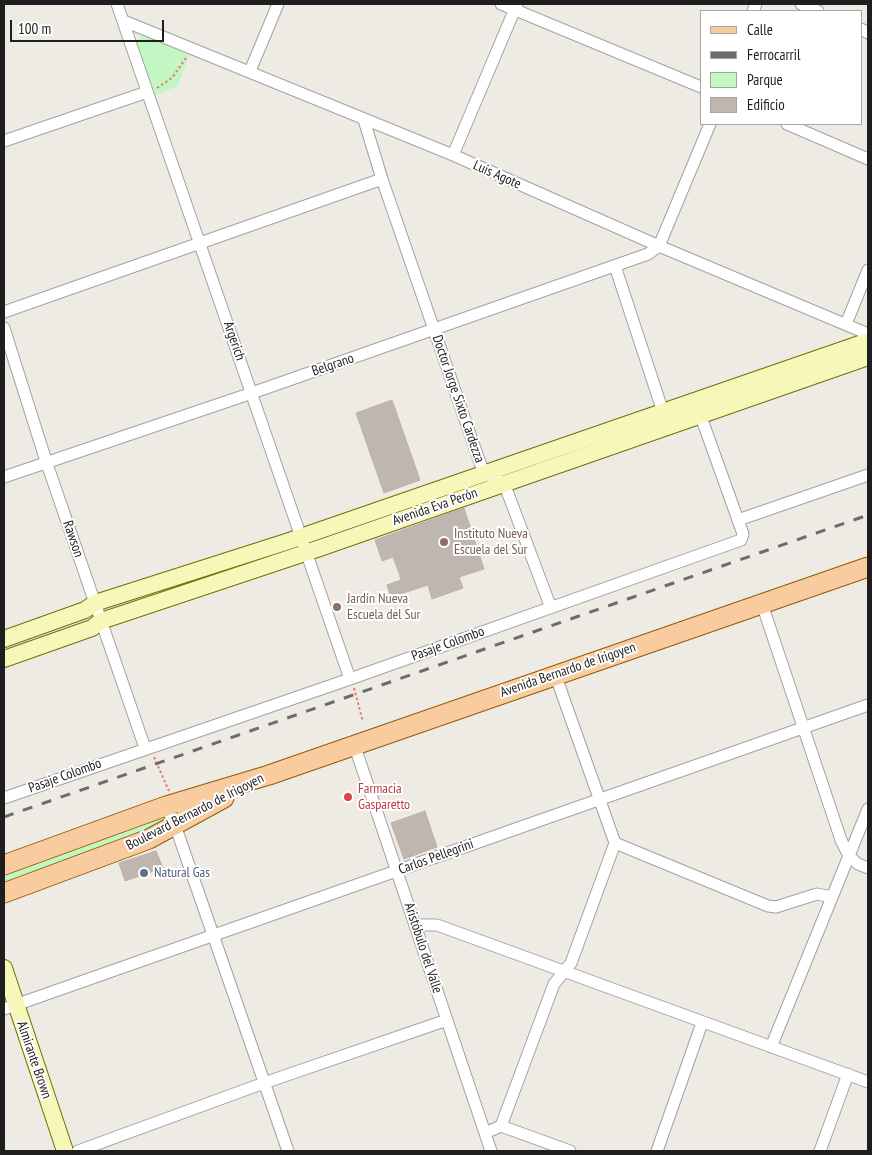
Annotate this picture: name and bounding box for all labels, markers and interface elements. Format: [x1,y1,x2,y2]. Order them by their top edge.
scale bar [12,10,166,42]
legend [700,10,862,125]
text: 100 m [18,19,51,38]
text: Calle [747,20,773,39]
text: Ferrocarril [747,45,800,64]
text: Parque [747,70,783,89]
text: Edificio [747,95,785,114]
street label: Luis Agote [471,157,523,193]
street label: Argerich [219,319,249,363]
street label: Doctor Jorge Sixto Cardezza [428,333,488,465]
street label: Belgrano [310,350,356,380]
street label: Avenida Eva Perón [390,485,480,529]
street label: Rawson [59,519,87,559]
place label: Instituto Nueva Escuela del Sur [454,526,528,558]
marker: Instituto Nueva Escuela del Sur [438,536,450,548]
place label: Jardín Nueva Escuela del Sur [347,591,420,624]
marker: Jardín Nueva Escuela del Sur [331,601,343,613]
street label: Pasaje Colombo [409,623,487,665]
street label: Avenida Bernardo de Irigoyen [498,639,638,701]
street label: Pasaje Colombo [26,755,104,797]
street label: Boulevard Bernardo de Irigoyen [123,770,267,854]
place label: Farmacia Gasparetto [358,781,410,814]
marker: Farmacia Gasparetto [342,791,354,803]
street label: Carlos Pellegrini [396,836,476,878]
place label: Natural Gas [154,865,210,881]
marker: Natural Gas [138,867,150,879]
street label: Aristóbulo del Valle [400,901,446,995]
street label: Almirante Brown [13,1019,55,1101]

